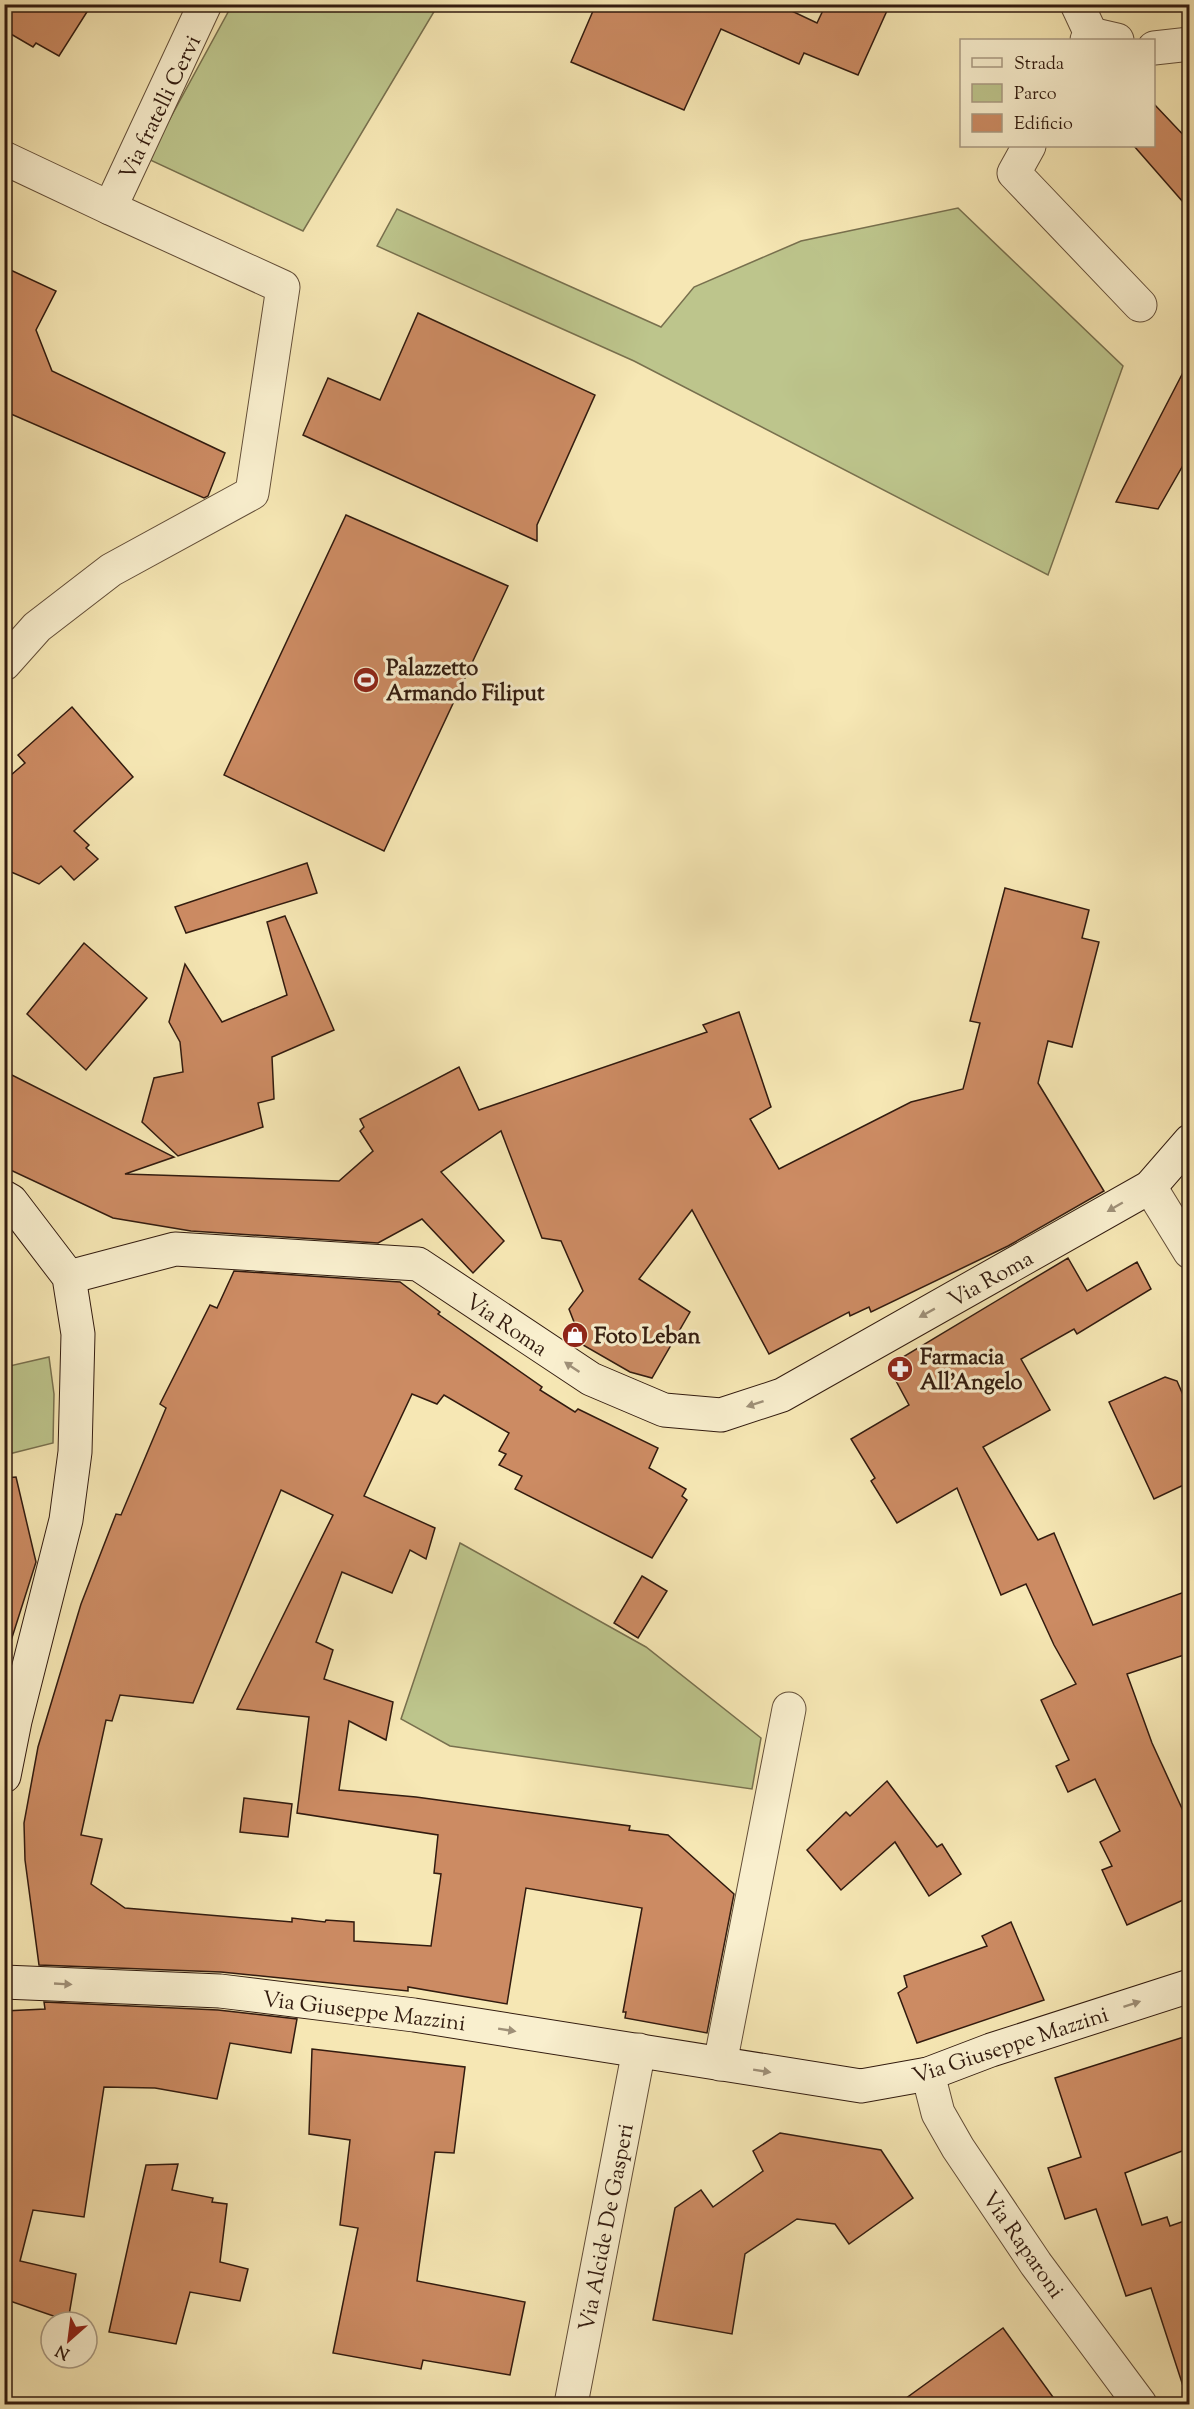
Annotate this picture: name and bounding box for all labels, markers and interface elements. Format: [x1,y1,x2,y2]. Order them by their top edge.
street label: Via fratelli Cervi [113,31,211,186]
legend [960,39,1155,147]
text: Strada [1014,52,1064,78]
text: Parco [1014,82,1057,108]
text: Edificio [1014,112,1073,138]
place label: Palazzetto Armando Filiput [386,654,545,711]
sports icon: Palazzetto Armando Filiput [351,665,381,695]
one-way arrow [1107,1201,1123,1212]
street label: Via Roma [943,1244,1040,1317]
street label: Via Roma [458,1287,553,1366]
one-way arrow [918,1308,935,1318]
shop icon: Foto Leban [560,1320,590,1350]
place label: Foto Leban [594,1322,701,1354]
place label: Farmacia All'Angelo [920,1343,1023,1400]
pharmacy icon: Farmacia All'Angelo [885,1354,915,1384]
one-way arrow [564,1362,580,1373]
one-way arrow [746,1400,764,1409]
one-way arrow [53,1980,72,1989]
street label: Via Giuseppe Mazzini [260,1985,467,2041]
one-way arrow [1123,1999,1141,2009]
street label: Via Giuseppe Mazzini [909,2000,1113,2094]
one-way arrow [498,2025,517,2034]
one-way arrow [753,2066,772,2075]
street label: Via Alcide De Gasperi [572,2121,644,2334]
street label: Via Raparoni [973,2185,1070,2306]
north arrow [39,2310,99,2370]
text: N [52,2338,74,2364]

